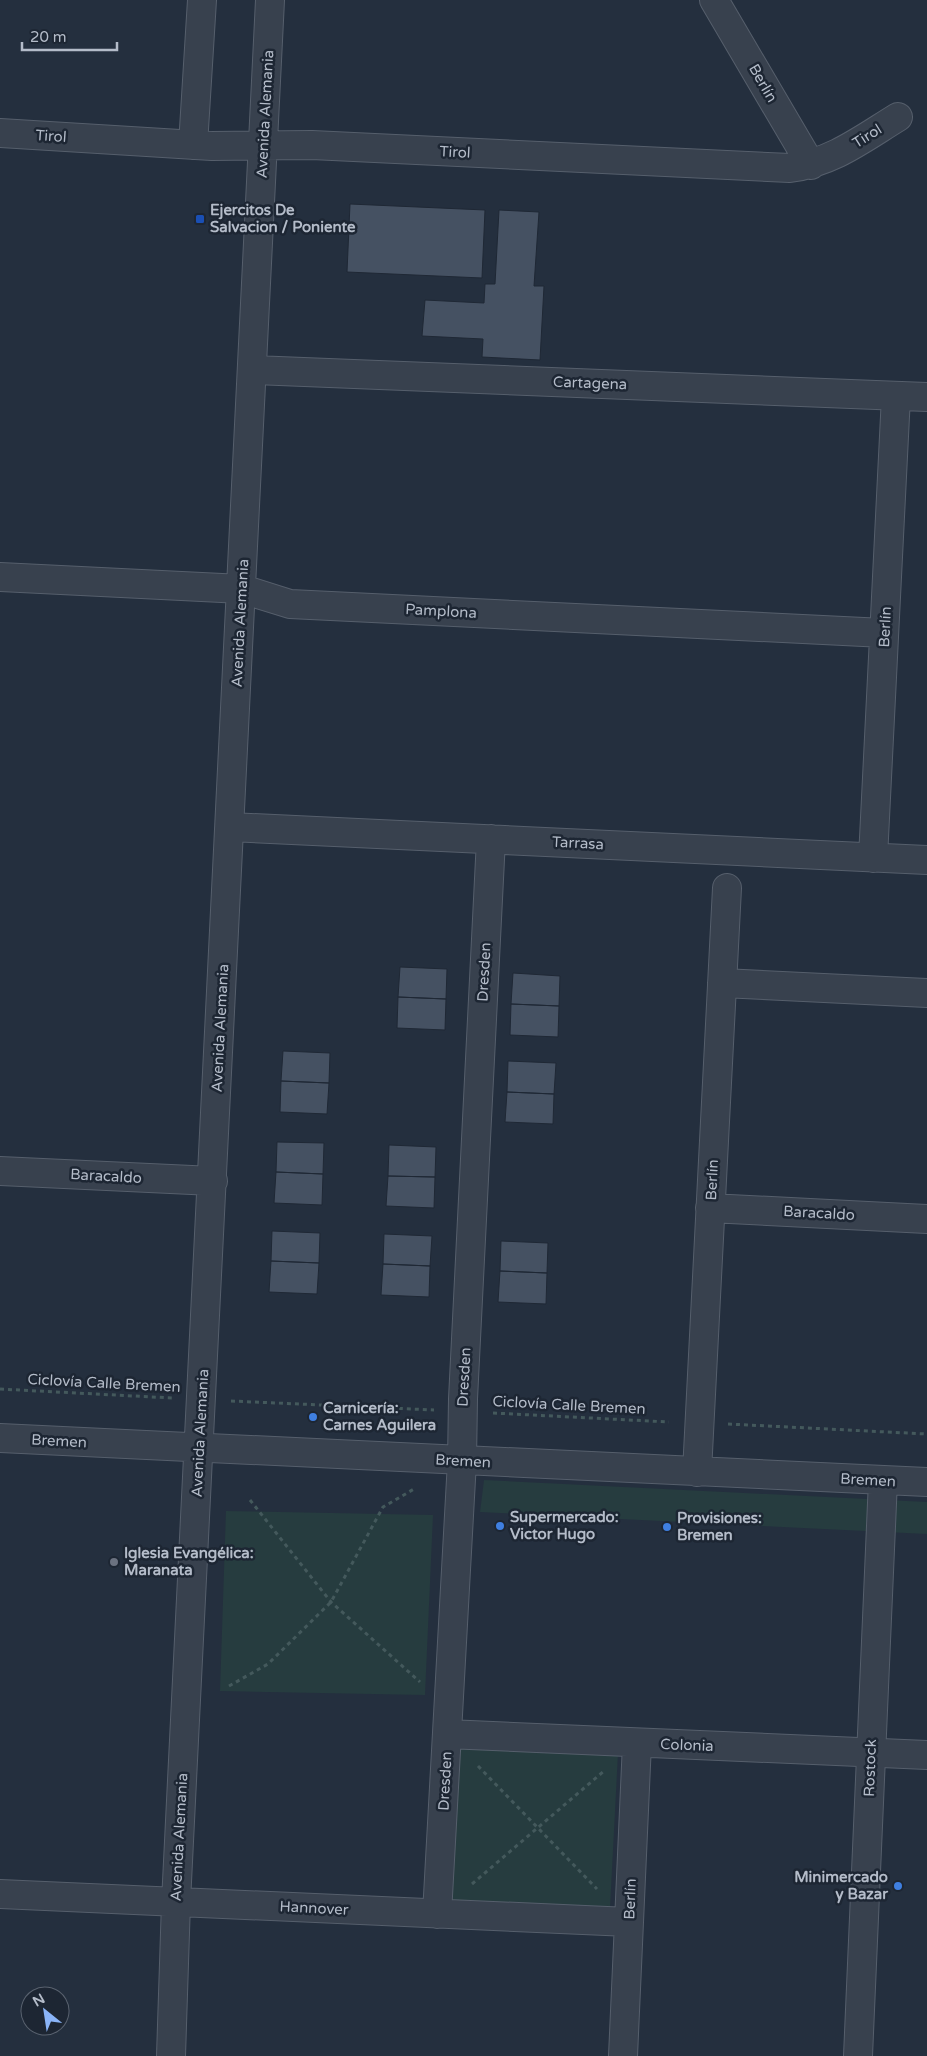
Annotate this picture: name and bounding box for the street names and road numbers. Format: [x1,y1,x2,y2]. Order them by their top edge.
street label: Avenida Alemania [253,49,277,179]
street label: Berlín [745,61,781,105]
street label: Tirol [849,120,885,152]
street label: Tirol [35,126,67,146]
street label: Tirol [439,142,471,162]
street label: Cartagena [553,373,627,393]
street label: Avenida Alemania [228,558,252,688]
street label: Pamplona [405,600,477,622]
street label: Berlín [875,606,895,648]
street label: Tarrasa [552,833,604,853]
street label: Dresden [473,942,495,1002]
street label: Avenida Alemania [208,963,232,1093]
street label: Berlín [702,1159,722,1201]
street label: Baracaldo [70,1165,142,1187]
street label: Baracaldo [783,1202,855,1224]
street label: Dresden [453,1347,475,1407]
street label: Avenida Alemania [188,1368,212,1498]
street label: Ciclovía Calle Bremen [27,1370,181,1396]
street label: Ciclovía Calle Bremen [492,1392,646,1418]
street label: Bremen [31,1431,87,1451]
street label: Bremen [435,1451,491,1471]
street label: Bremen [840,1470,896,1490]
street label: Colonia [660,1735,714,1755]
street label: Rostock [860,1739,880,1797]
street label: Dresden [434,1751,456,1811]
street label: Avenida Alemania [167,1772,191,1902]
street label: Berlín [620,1878,640,1920]
street label: Hannover [279,1897,349,1919]

